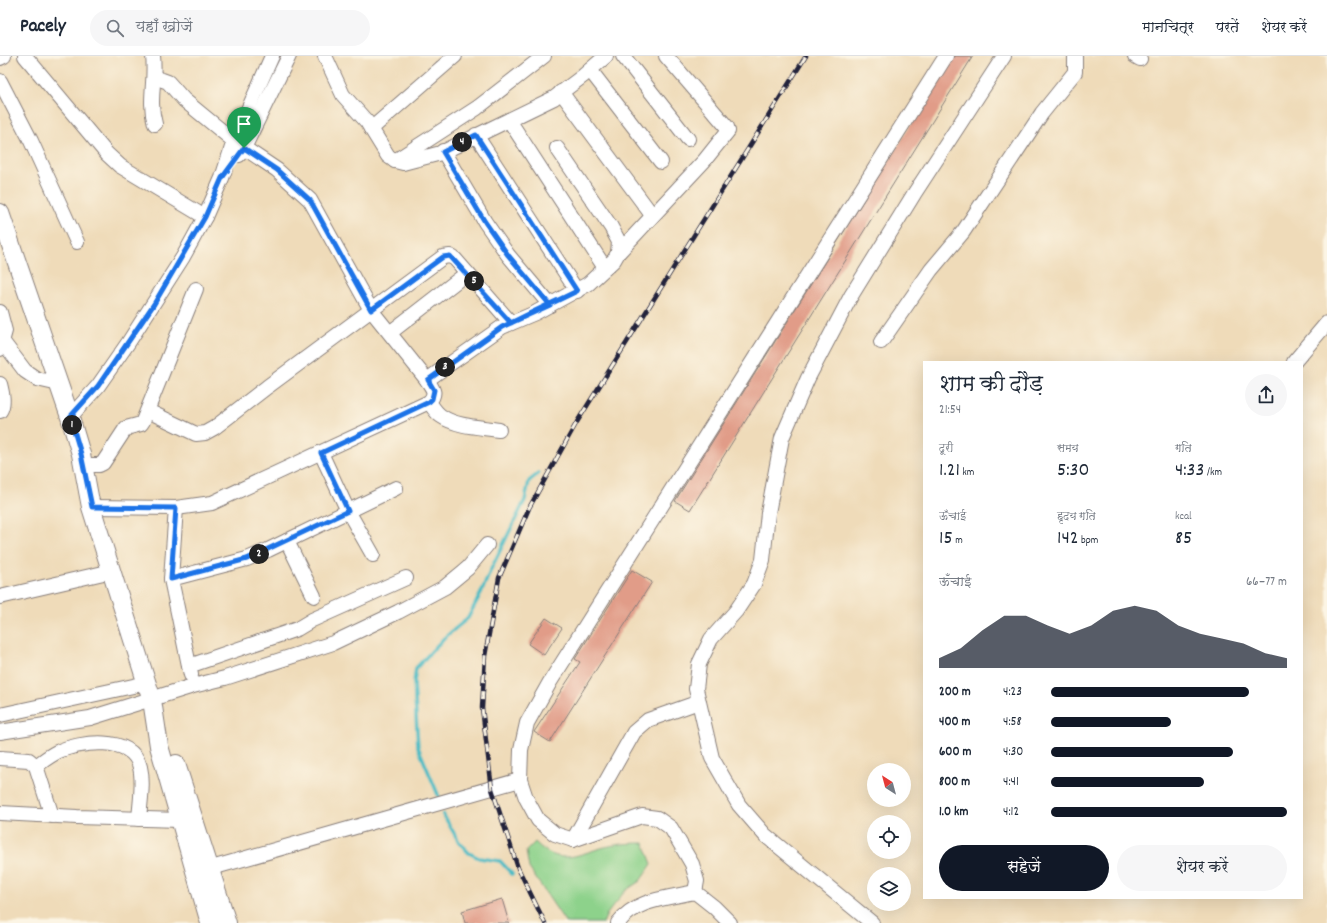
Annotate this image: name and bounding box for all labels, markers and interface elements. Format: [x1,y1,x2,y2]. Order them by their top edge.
search box [90,10,370,46]
text: Pacely [20,14,66,41]
icon: search [104,17,126,39]
text: यहाँ खोजें [136,17,193,39]
text: मानचित्र [1142,18,1194,38]
text: परतें [1216,18,1239,38]
text: शेयर करें [1261,18,1307,38]
pin [227,107,261,148]
icon: arrive [233,113,255,135]
pin: 4 [452,132,472,152]
text: 4 [460,134,464,150]
pin: 5 [464,271,484,291]
text: 5 [471,273,477,289]
pin: 3 [435,357,455,377]
text: 3 [443,359,447,375]
text: शाम की दौड़ [939,370,1043,401]
button: share [1245,374,1287,416]
text: 21:54 [939,401,961,420]
pin: 1 [62,415,82,435]
text: 1 [71,417,73,433]
text: दूरी [939,441,953,457]
text: समय [1057,441,1079,457]
text: गति [1175,441,1192,457]
text: 1.21 [939,457,960,485]
text: 5:30 [1057,457,1089,485]
text: 4:33 [1175,457,1204,485]
text: km [960,465,974,481]
text: /km [1204,465,1222,481]
text: ऊँचाई [939,509,967,525]
text: हृदय गति [1057,509,1096,525]
text: kcal [1175,509,1192,525]
text: 15 [939,525,953,553]
text: 142 [1057,525,1078,553]
text: 85 [1175,525,1192,553]
text: m [953,533,963,549]
text: bpm [1078,533,1098,549]
pin: 2 [249,544,269,564]
text: 2 [257,546,261,562]
text: ऊँचाई [939,573,972,592]
text: 66–77 m [1246,573,1287,592]
text: 200 m [939,683,971,702]
text: 4:23 [1003,683,1022,702]
text: 400 m [939,713,970,732]
text: 4:58 [1003,713,1022,732]
text: 600 m [939,743,971,762]
text: 4:30 [1003,743,1023,762]
north arrow [867,763,911,807]
map controls [867,763,911,911]
text: 800 m [939,773,970,792]
text: 4:41 [1003,773,1019,792]
text: 1.0 km [939,803,968,822]
text: 4:12 [1003,803,1019,822]
button: locate [867,815,911,859]
button: सहेजें [939,845,1109,891]
button: शेयर करें [1117,845,1287,891]
button: layers [867,867,911,911]

